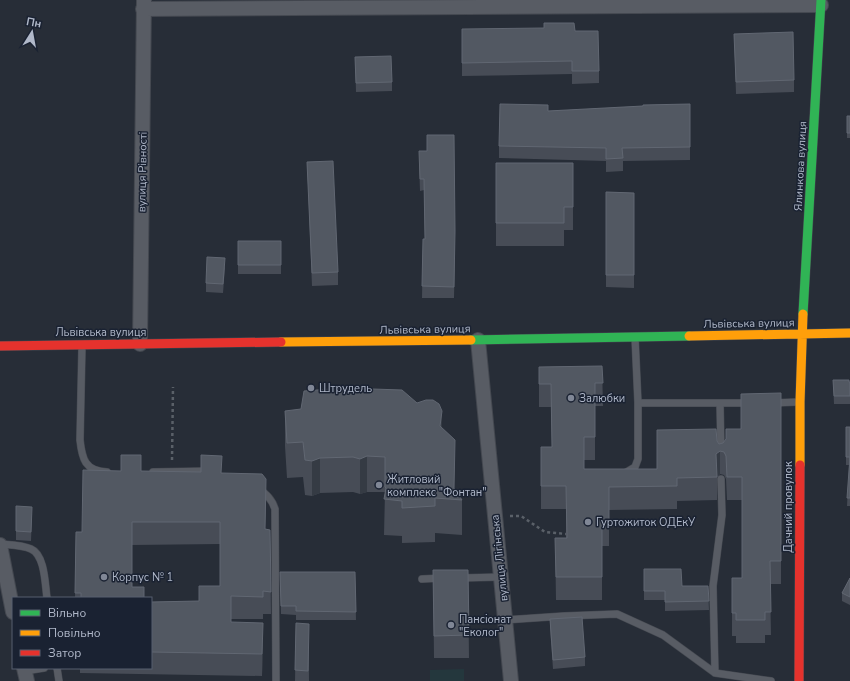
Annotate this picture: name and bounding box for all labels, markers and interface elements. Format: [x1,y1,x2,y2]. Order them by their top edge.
north arrow [12,12,52,52]
text: Пн [25,14,43,31]
street label: Ялинкова вулиця [791,121,810,211]
street label: вулиця Рівності [134,132,151,212]
street label: Львівська вулиця [703,315,795,332]
street label: Львівська вулиця [379,321,471,338]
street label: Львівська вулиця [55,325,147,340]
place label: Штрудель [319,381,372,396]
marker: Штрудель [306,383,316,393]
place label: Залюбки [579,391,625,406]
marker: Залюбки [566,393,576,403]
street label: Дачний провулок [781,461,796,553]
place label: Житловий комплекс "Фонтан" [387,472,487,500]
marker: Житловий комплекс "Фонтан" [374,480,384,490]
street label: вулиця Лігінська [487,514,512,602]
place label: Гуртожиток ОДЕкУ [596,515,696,530]
marker: Гуртожиток ОДЕкУ [583,517,593,527]
place label: Корпус № 1 [112,570,173,585]
marker: Корпус № 1 [99,572,109,582]
legend [12,597,152,669]
text: Вільно [48,605,86,621]
place label: Пансіонат "Еколог" [459,612,511,640]
marker: Пансіонат "Еколог" [446,620,456,630]
text: Повільно [48,625,101,641]
text: Затор [48,645,81,661]

